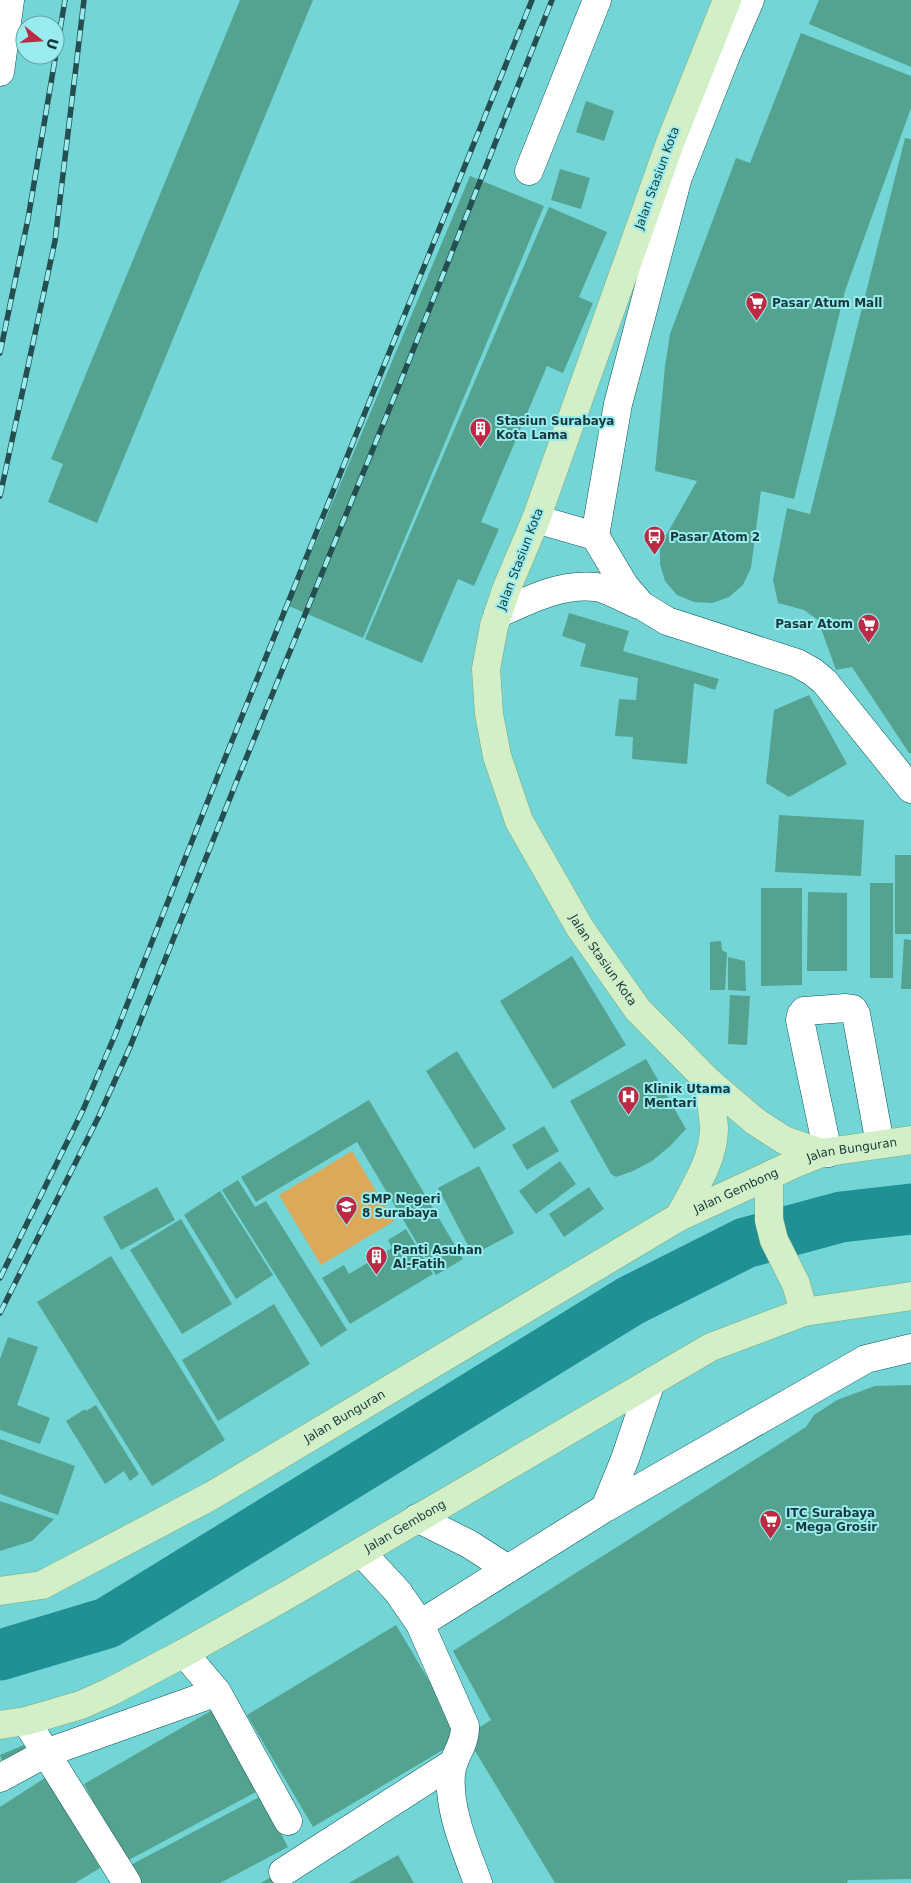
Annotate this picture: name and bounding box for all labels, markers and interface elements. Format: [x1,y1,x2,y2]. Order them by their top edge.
north arrow [15,15,65,65]
text: U [43,36,62,52]
street label: Jalan Stasiun Kota [632,125,682,232]
supermarket icon: Pasar Atum Mall [744,291,768,322]
place label: Pasar Atum Mall [772,296,882,310]
place label: Stasiun Surabaya Kota Lama [496,414,614,442]
building icon: Stasiun Surabaya Kota Lama [468,416,492,447]
street label: Jalan Stasiun Kota [494,506,546,613]
bus stop icon: Pasar Atom 2 [642,525,666,556]
place label: Pasar Atom 2 [670,530,760,544]
supermarket icon: Pasar Atom [857,612,881,643]
place label: Pasar Atom [775,617,853,631]
street label: Jalan Stasiun Kota [566,911,640,1008]
place label: Klinik Utama Mentari [644,1082,731,1110]
hospital icon: Klinik Utama Mentari [616,1084,640,1115]
street label: Jalan Bunguran [804,1135,898,1165]
street label: Jalan Gembong [691,1165,781,1217]
place label: SMP Negeri 8 Surabaya [362,1192,441,1220]
school or university icon: SMP Negeri 8 Surabaya [334,1194,358,1225]
place label: Panti Asuhan Al-Fatih [393,1243,482,1271]
building icon: Panti Asuhan Al-Fatih [365,1245,389,1276]
street label: Jalan Bunguran [301,1387,388,1446]
street label: Jalan Gembong [361,1497,448,1556]
place label: ITC Surabaya - Mega Grosir [786,1506,877,1534]
supermarket icon: ITC Surabaya - Mega Grosir [758,1508,782,1539]

